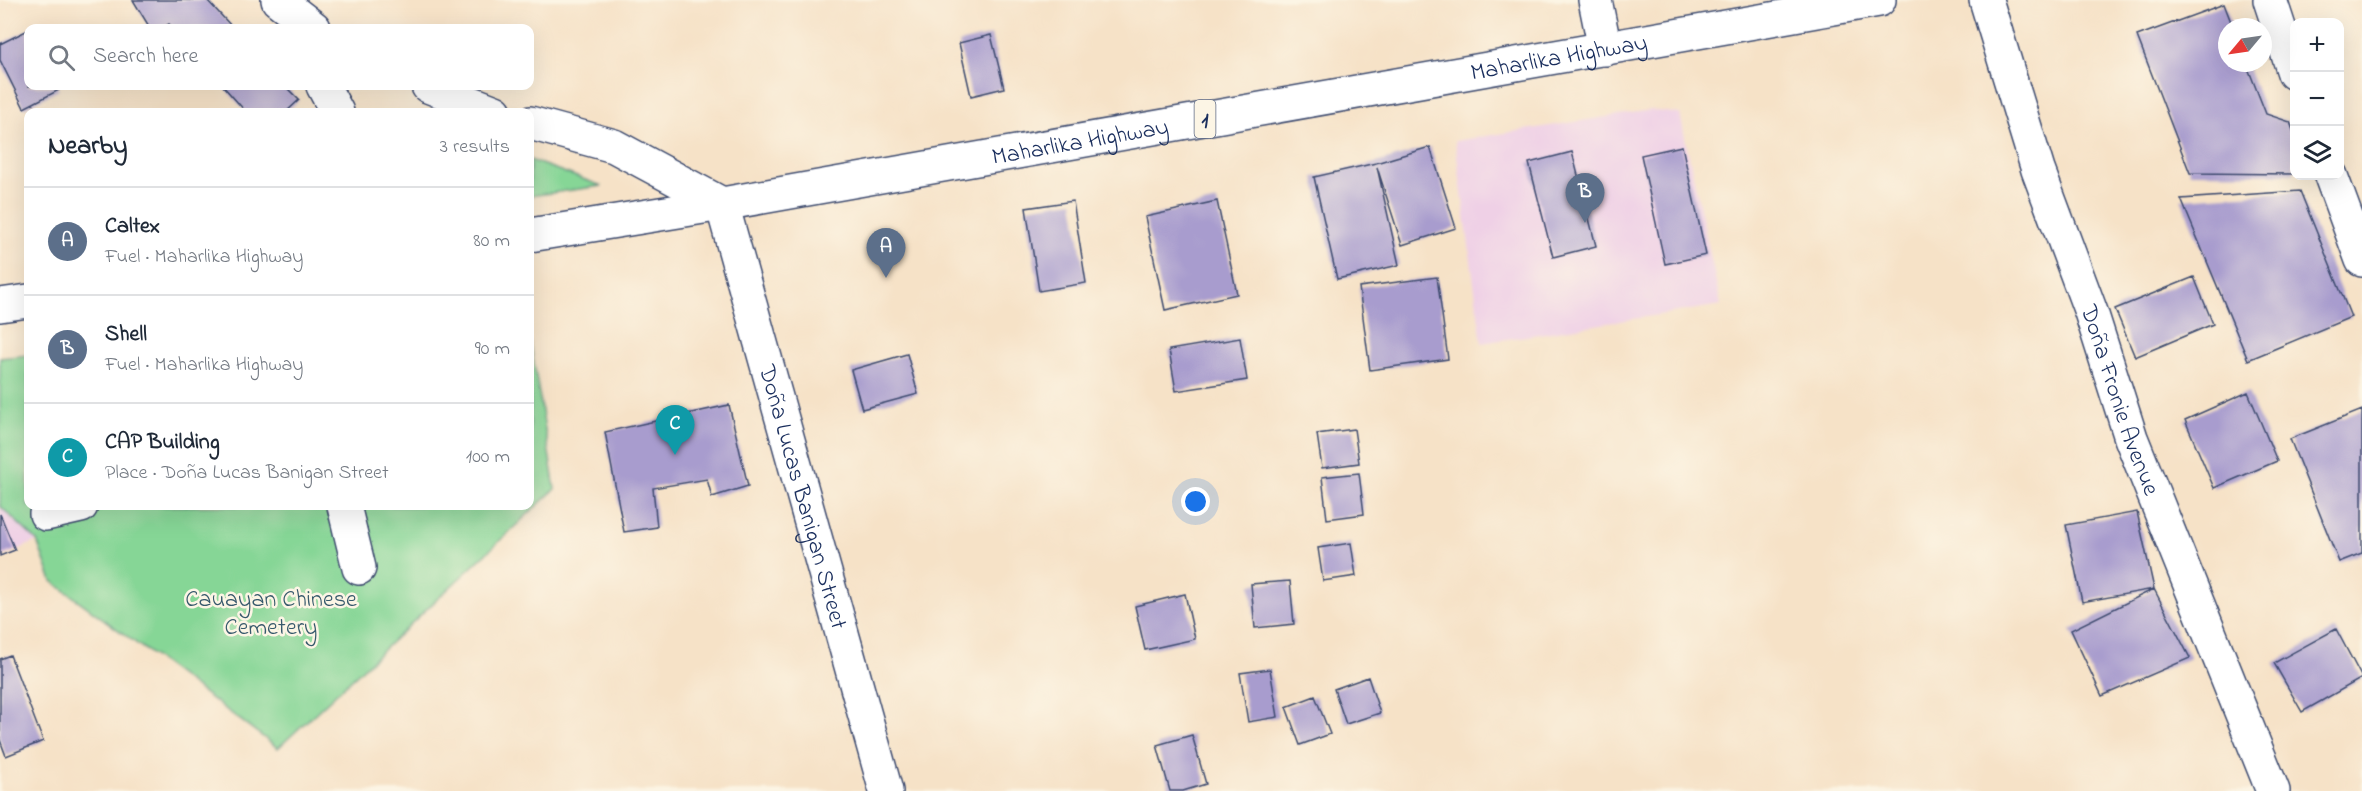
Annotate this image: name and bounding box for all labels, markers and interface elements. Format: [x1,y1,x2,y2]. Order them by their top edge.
north arrow [2218,18,2272,72]
map controls [2290,18,2344,180]
button: + [2290,18,2344,72]
search box [24,24,534,90]
street label: Maharlika Highway [1468,26,1650,92]
icon: search [45,41,78,74]
text: Search here [93,41,198,73]
button: − [2290,72,2344,126]
road number: 1 [1194,100,1216,138]
street label: Maharlika Highway [989,111,1172,176]
button: layers [2290,126,2344,180]
text: Nearby [48,128,127,166]
text: 3 results [440,133,510,162]
pin: B [1566,174,1604,223]
text: Caltex [105,211,160,243]
text: A [61,227,74,256]
text: 80 m [473,227,510,256]
pin: A [866,228,906,278]
text: Fuel · Maharlika Highway [105,243,303,272]
street label: Doña Fronie Avenue [2070,300,2167,501]
text: Shell [105,319,147,351]
text: B [61,335,74,364]
text: 90 m [475,335,510,364]
text: Fuel · Maharlika Highway [105,351,303,380]
street label: Doña Lucas Banigan Street [748,360,855,634]
pin: C [656,406,694,455]
text: CAP Building [105,427,220,459]
text: C [62,443,73,472]
text: 100 m [466,443,510,472]
text: Place · Doña Lucas Banigan Street [105,459,389,488]
your location [1181,487,1210,516]
park label: Cauayan Chinese Cemetery [185,583,357,647]

